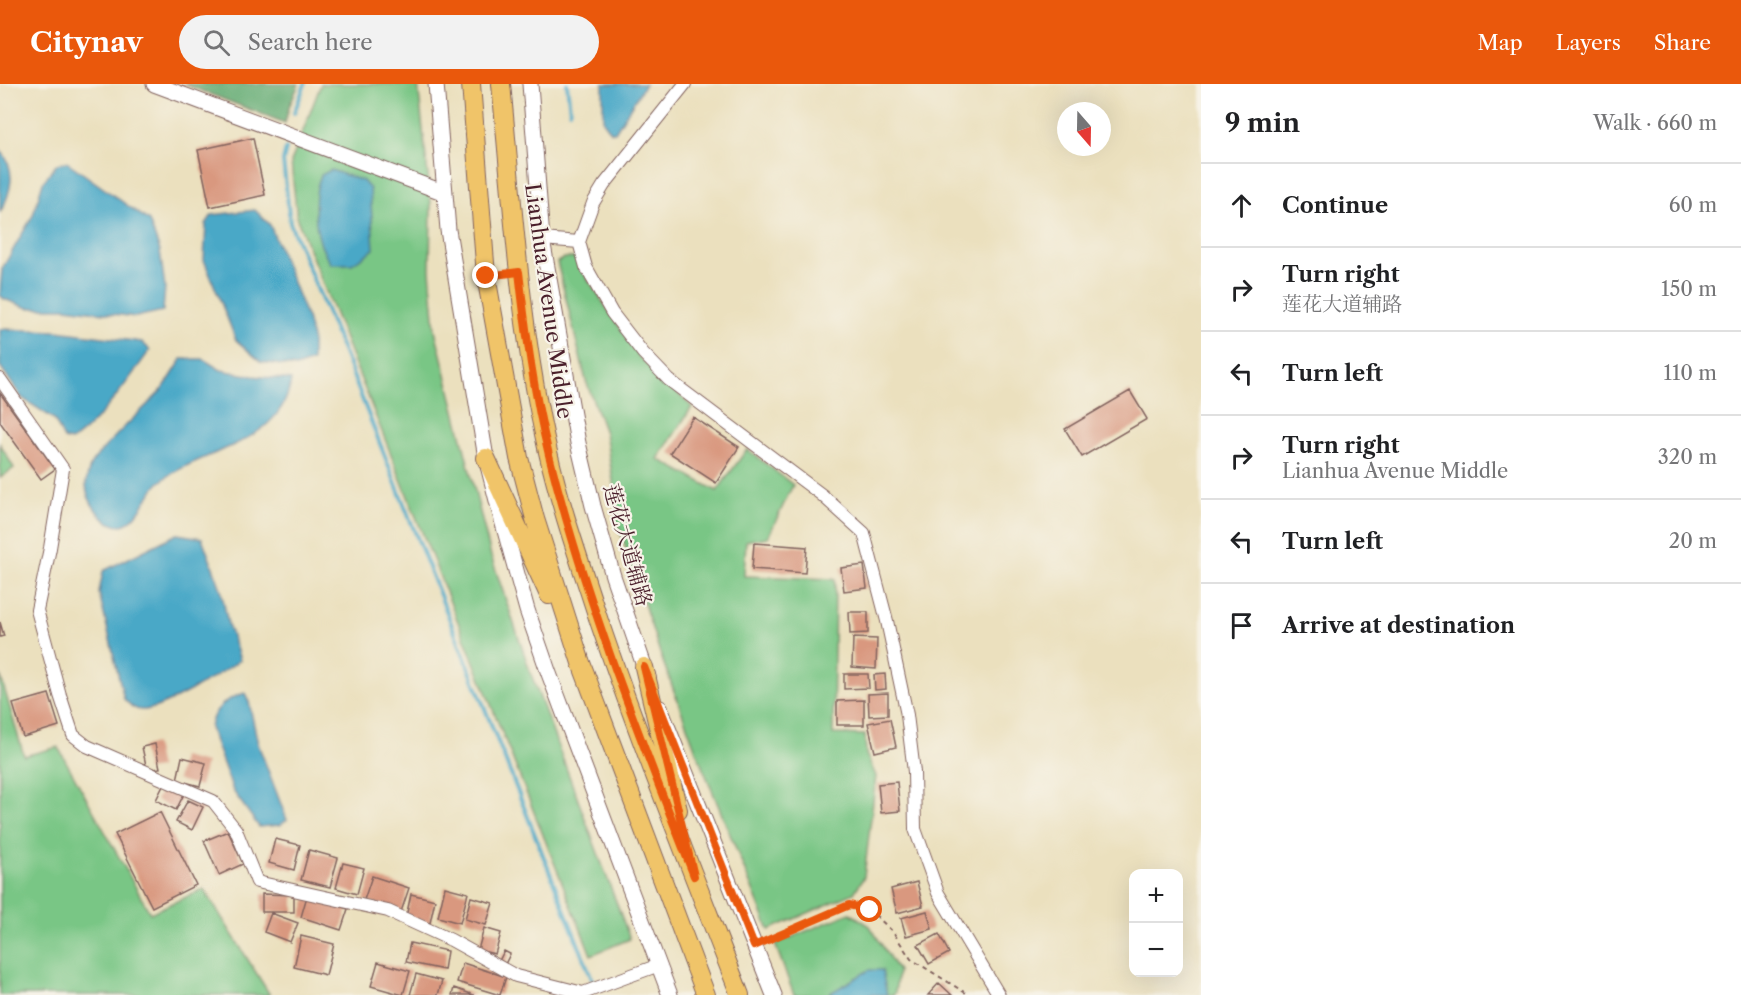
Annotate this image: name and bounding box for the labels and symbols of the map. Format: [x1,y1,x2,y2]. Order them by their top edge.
north arrow [1057,102,1111,156]
street label: Lianhua Avenue Middle [520,182,578,420]
route end [472,262,498,288]
street label: 莲花大道辅路 [599,481,657,609]
route start [856,896,882,922]

